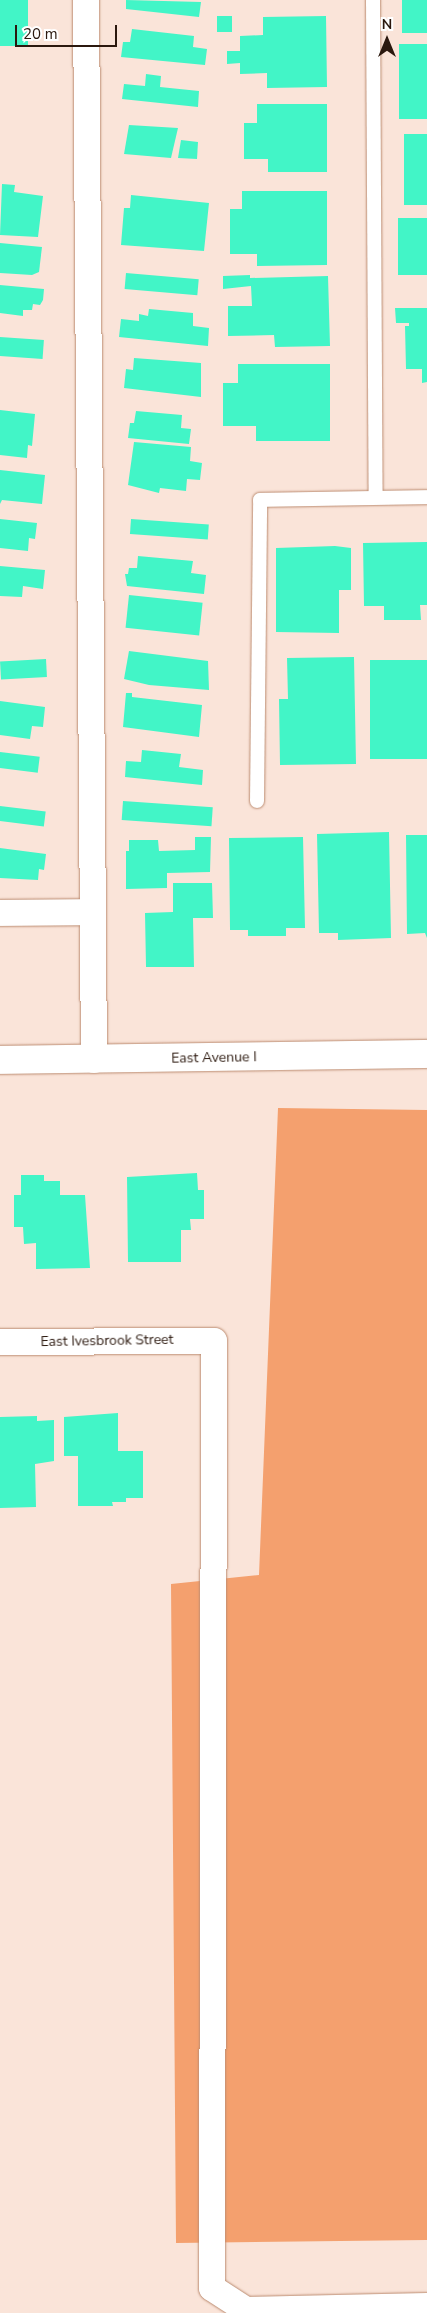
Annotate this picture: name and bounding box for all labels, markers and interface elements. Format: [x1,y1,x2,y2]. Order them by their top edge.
scale bar [18,15,120,47]
north arrow [362,15,412,65]
text: N [382,15,392,34]
text: 20 m [23,24,58,44]
street label: East Avenue I [171,1049,257,1067]
street label: East Ivesbrook Street [40,1331,174,1351]

